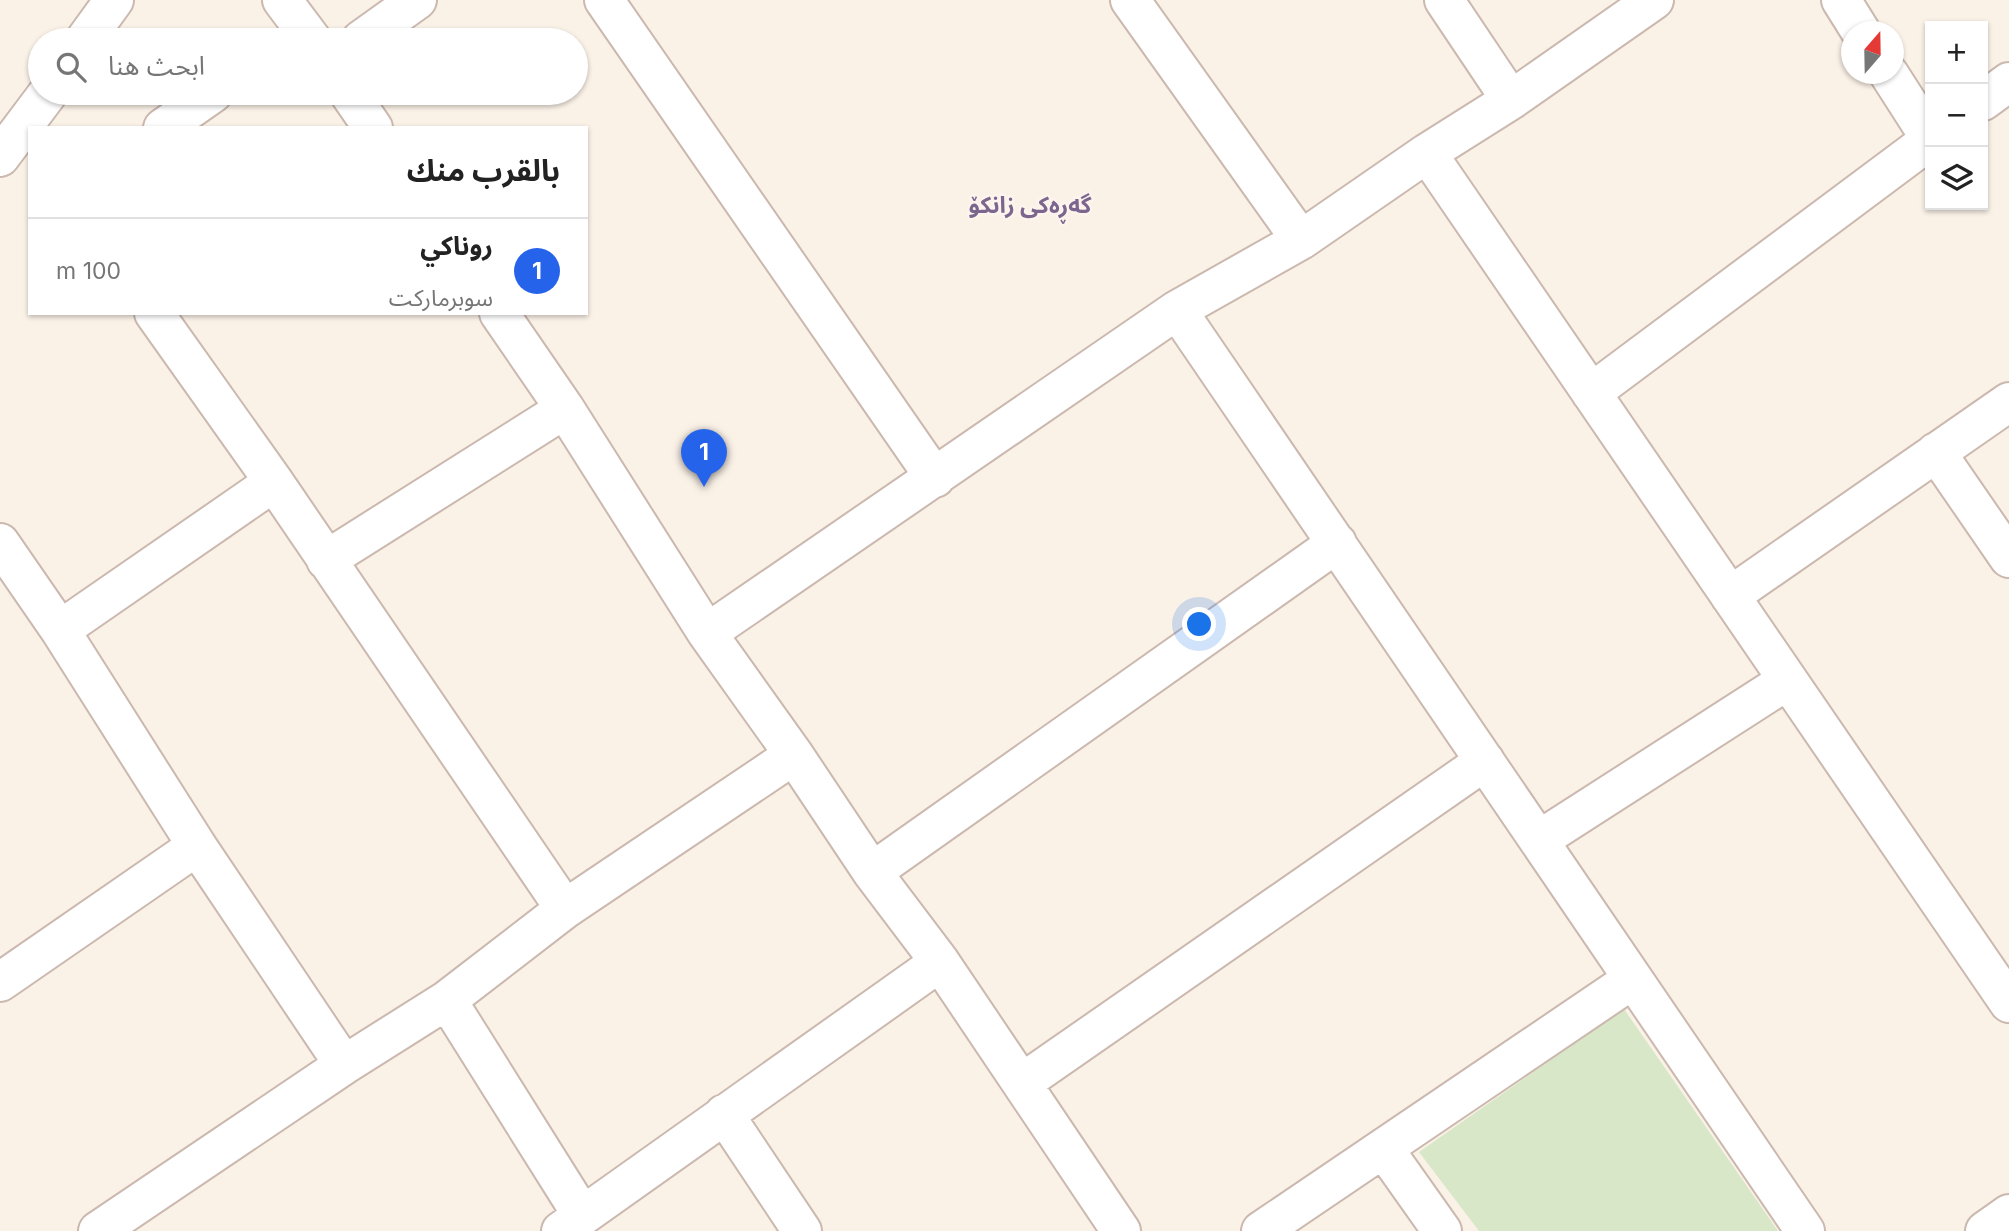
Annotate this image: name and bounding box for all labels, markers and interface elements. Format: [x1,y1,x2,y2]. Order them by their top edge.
north arrow [1841,21,1904,84]
map controls [1925,21,1988,210]
button: + [1925,21,1988,84]
search box [28,28,588,105]
icon: search [52,48,90,86]
text: ابحث هنا [108,50,205,81]
button: − [1925,84,1988,147]
button: layers [1925,147,1988,210]
text: بالقرب منك [407,152,560,188]
district label: گەڕەکی زانکۆ [969,191,1092,224]
text: روناكي [420,230,493,261]
text: 100 m [56,257,121,285]
text: 1 [532,257,542,285]
text: سوبرماركت [389,284,493,312]
pin: 1 [681,429,727,487]
your location [1182,607,1216,641]

